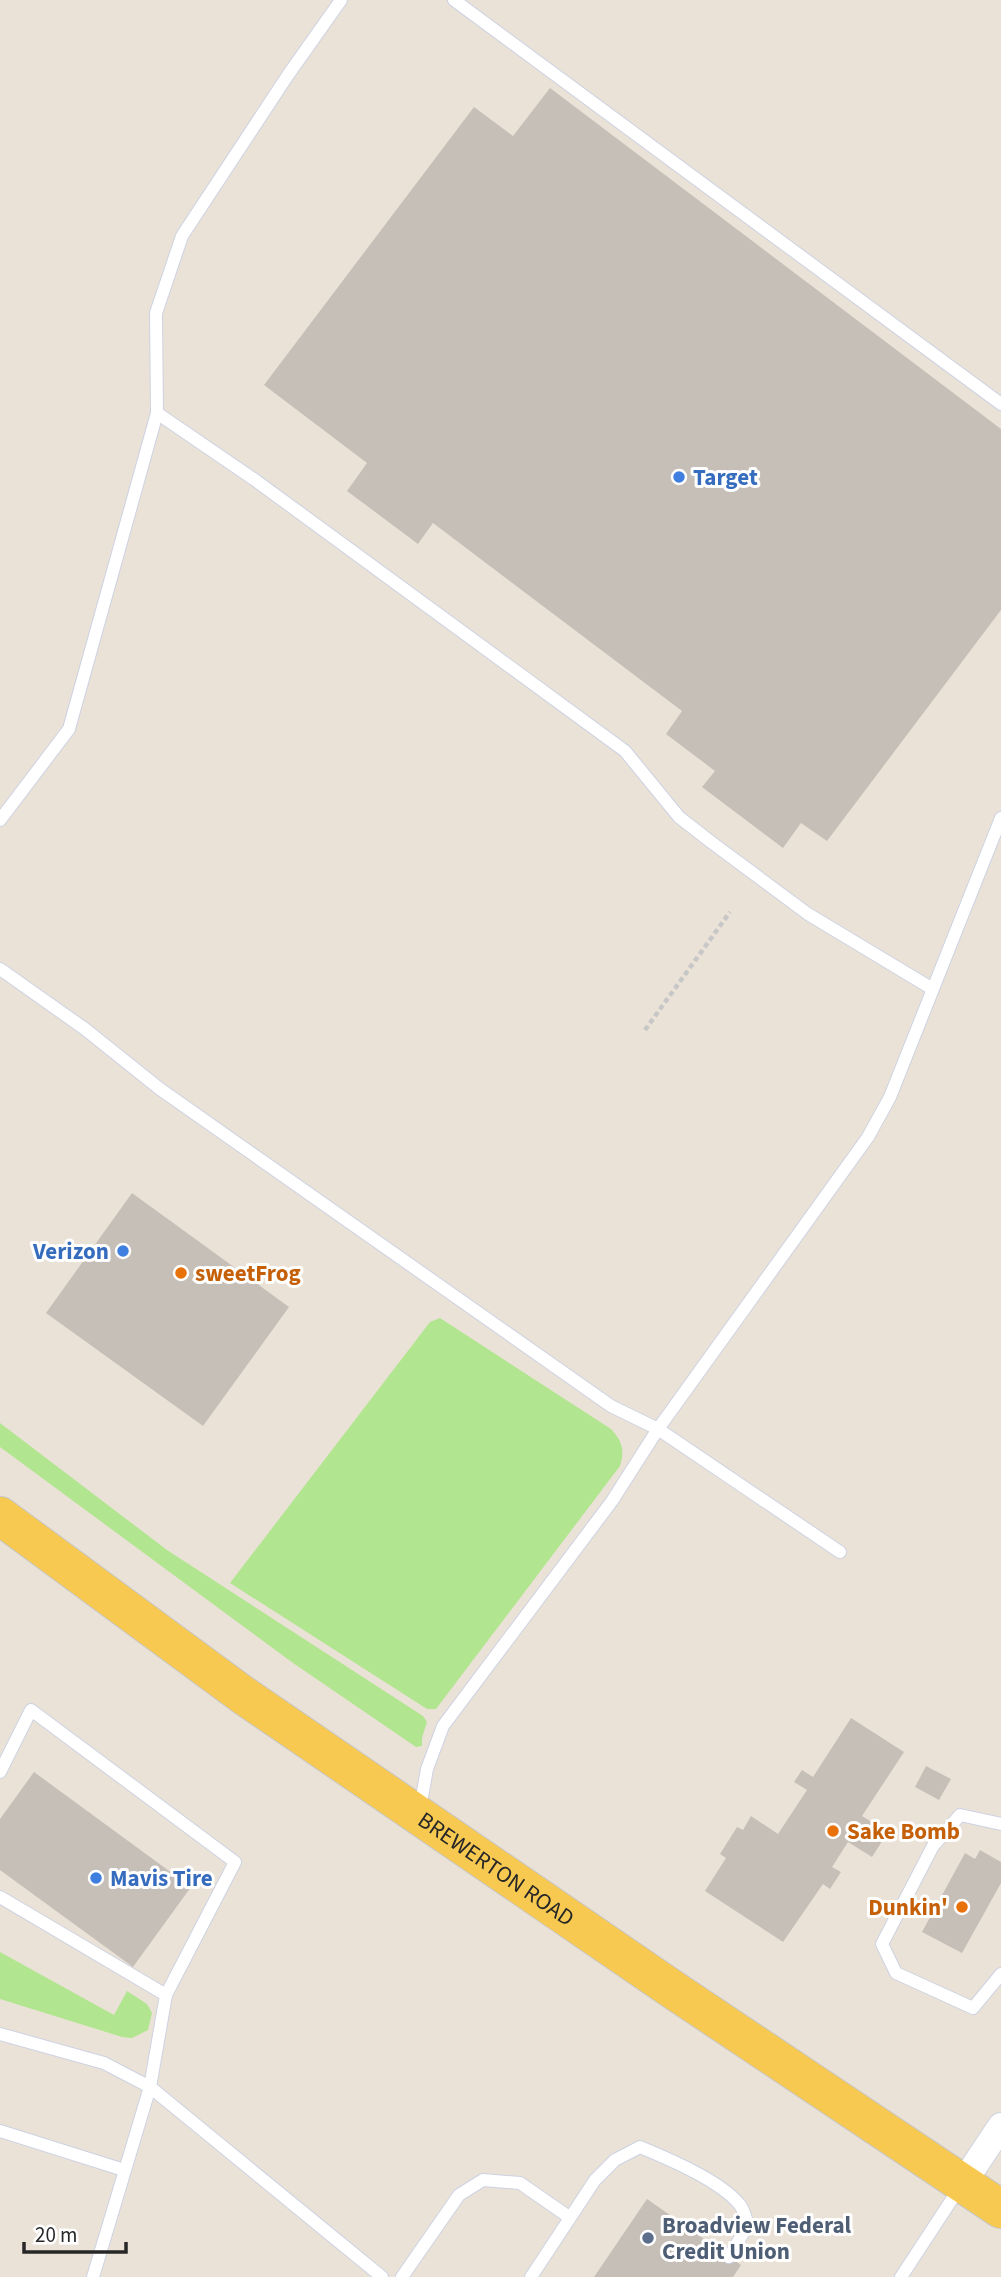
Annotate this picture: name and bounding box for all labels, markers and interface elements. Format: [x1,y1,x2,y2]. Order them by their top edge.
place label: Target [693,461,758,494]
marker: Target [671,469,687,485]
place label: Verizon [32,1235,109,1268]
marker: Verizon [115,1243,131,1259]
place label: sweetFrog [195,1257,301,1290]
marker: sweetFrog [173,1265,189,1281]
street label: BREWERTON ROAD [412,1803,581,1934]
place label: Sake Bomb [847,1815,960,1848]
marker: Sake Bomb [825,1823,841,1839]
place label: Mavis Tire [110,1862,213,1895]
marker: Mavis Tire [88,1870,104,1886]
place label: Dunkin' [868,1891,948,1924]
marker: Dunkin' [954,1899,970,1915]
place label: Broadview Federal Credit Union [662,2209,852,2268]
scale bar [24,2210,126,2254]
text: 20 m [35,2220,77,2250]
marker: Broadview Federal Credit Union [640,2230,656,2246]

